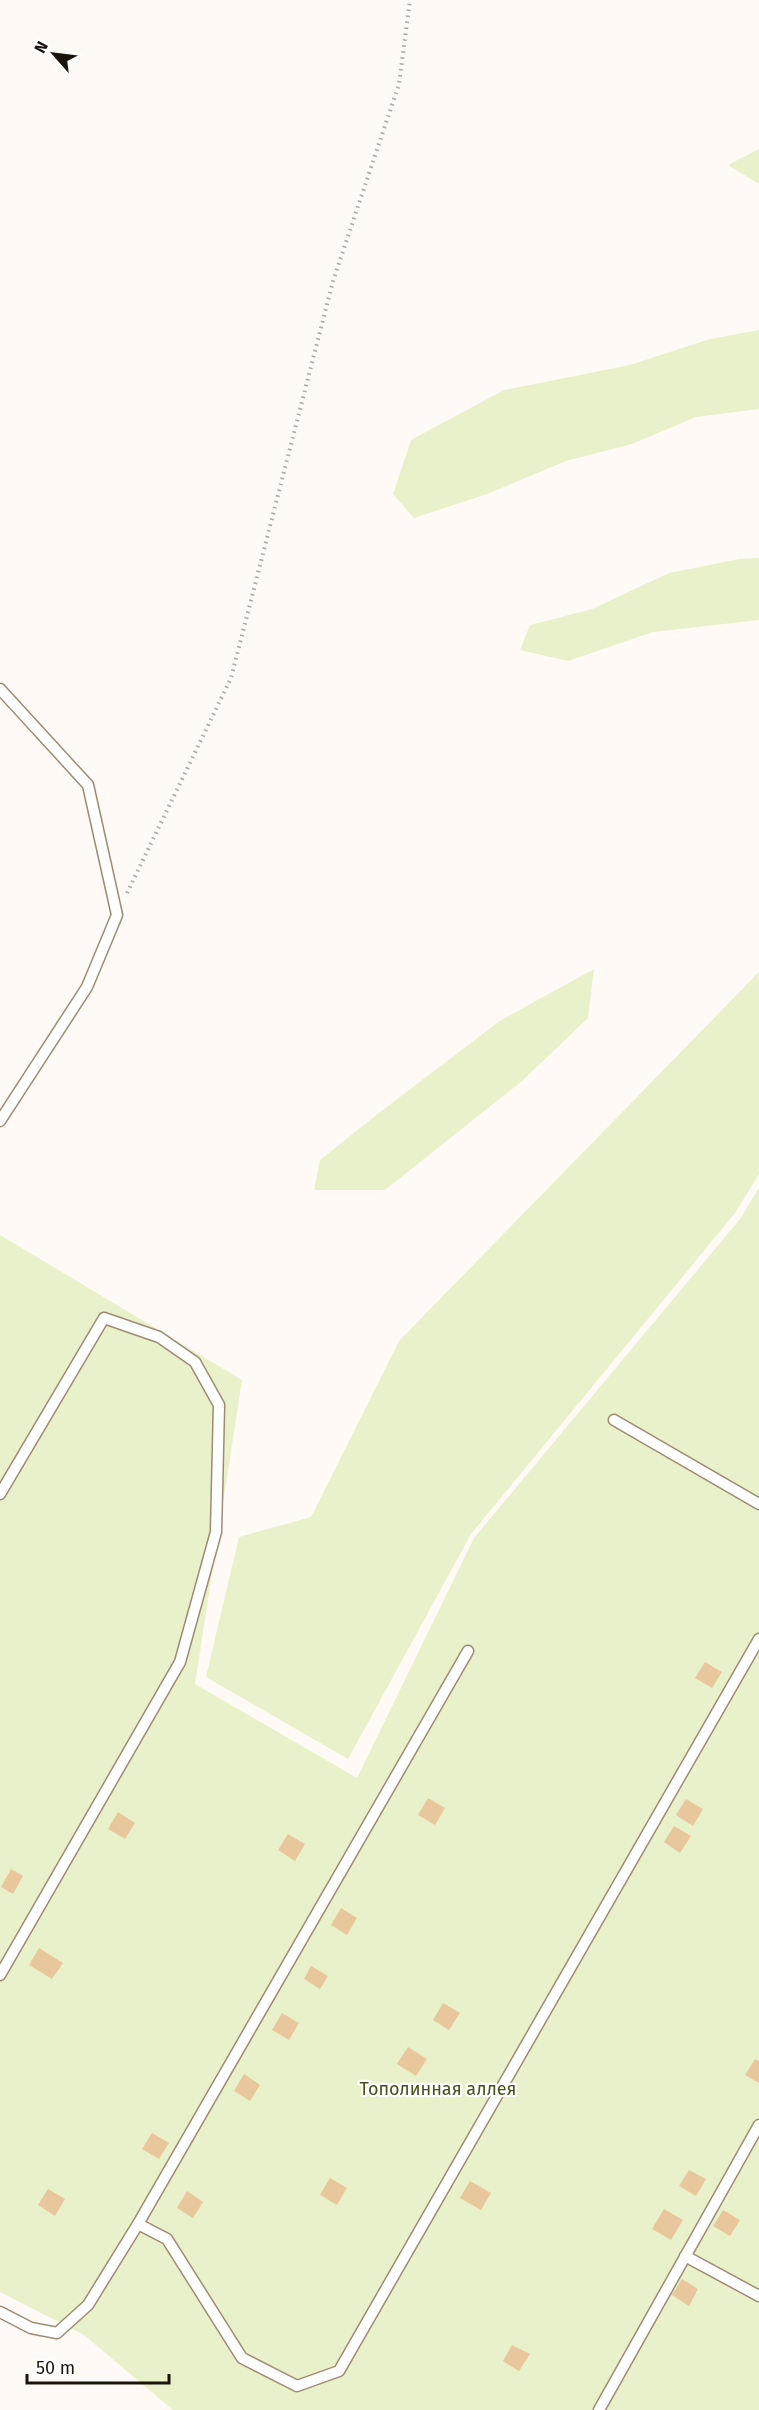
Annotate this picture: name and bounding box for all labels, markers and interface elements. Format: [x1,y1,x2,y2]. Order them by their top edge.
north arrow [24,24,84,84]
text: N [30,38,52,56]
park label: Тополинная аллея [360,2078,516,2100]
scale bar [27,2347,170,2385]
text: 50 m [36,2357,75,2379]

